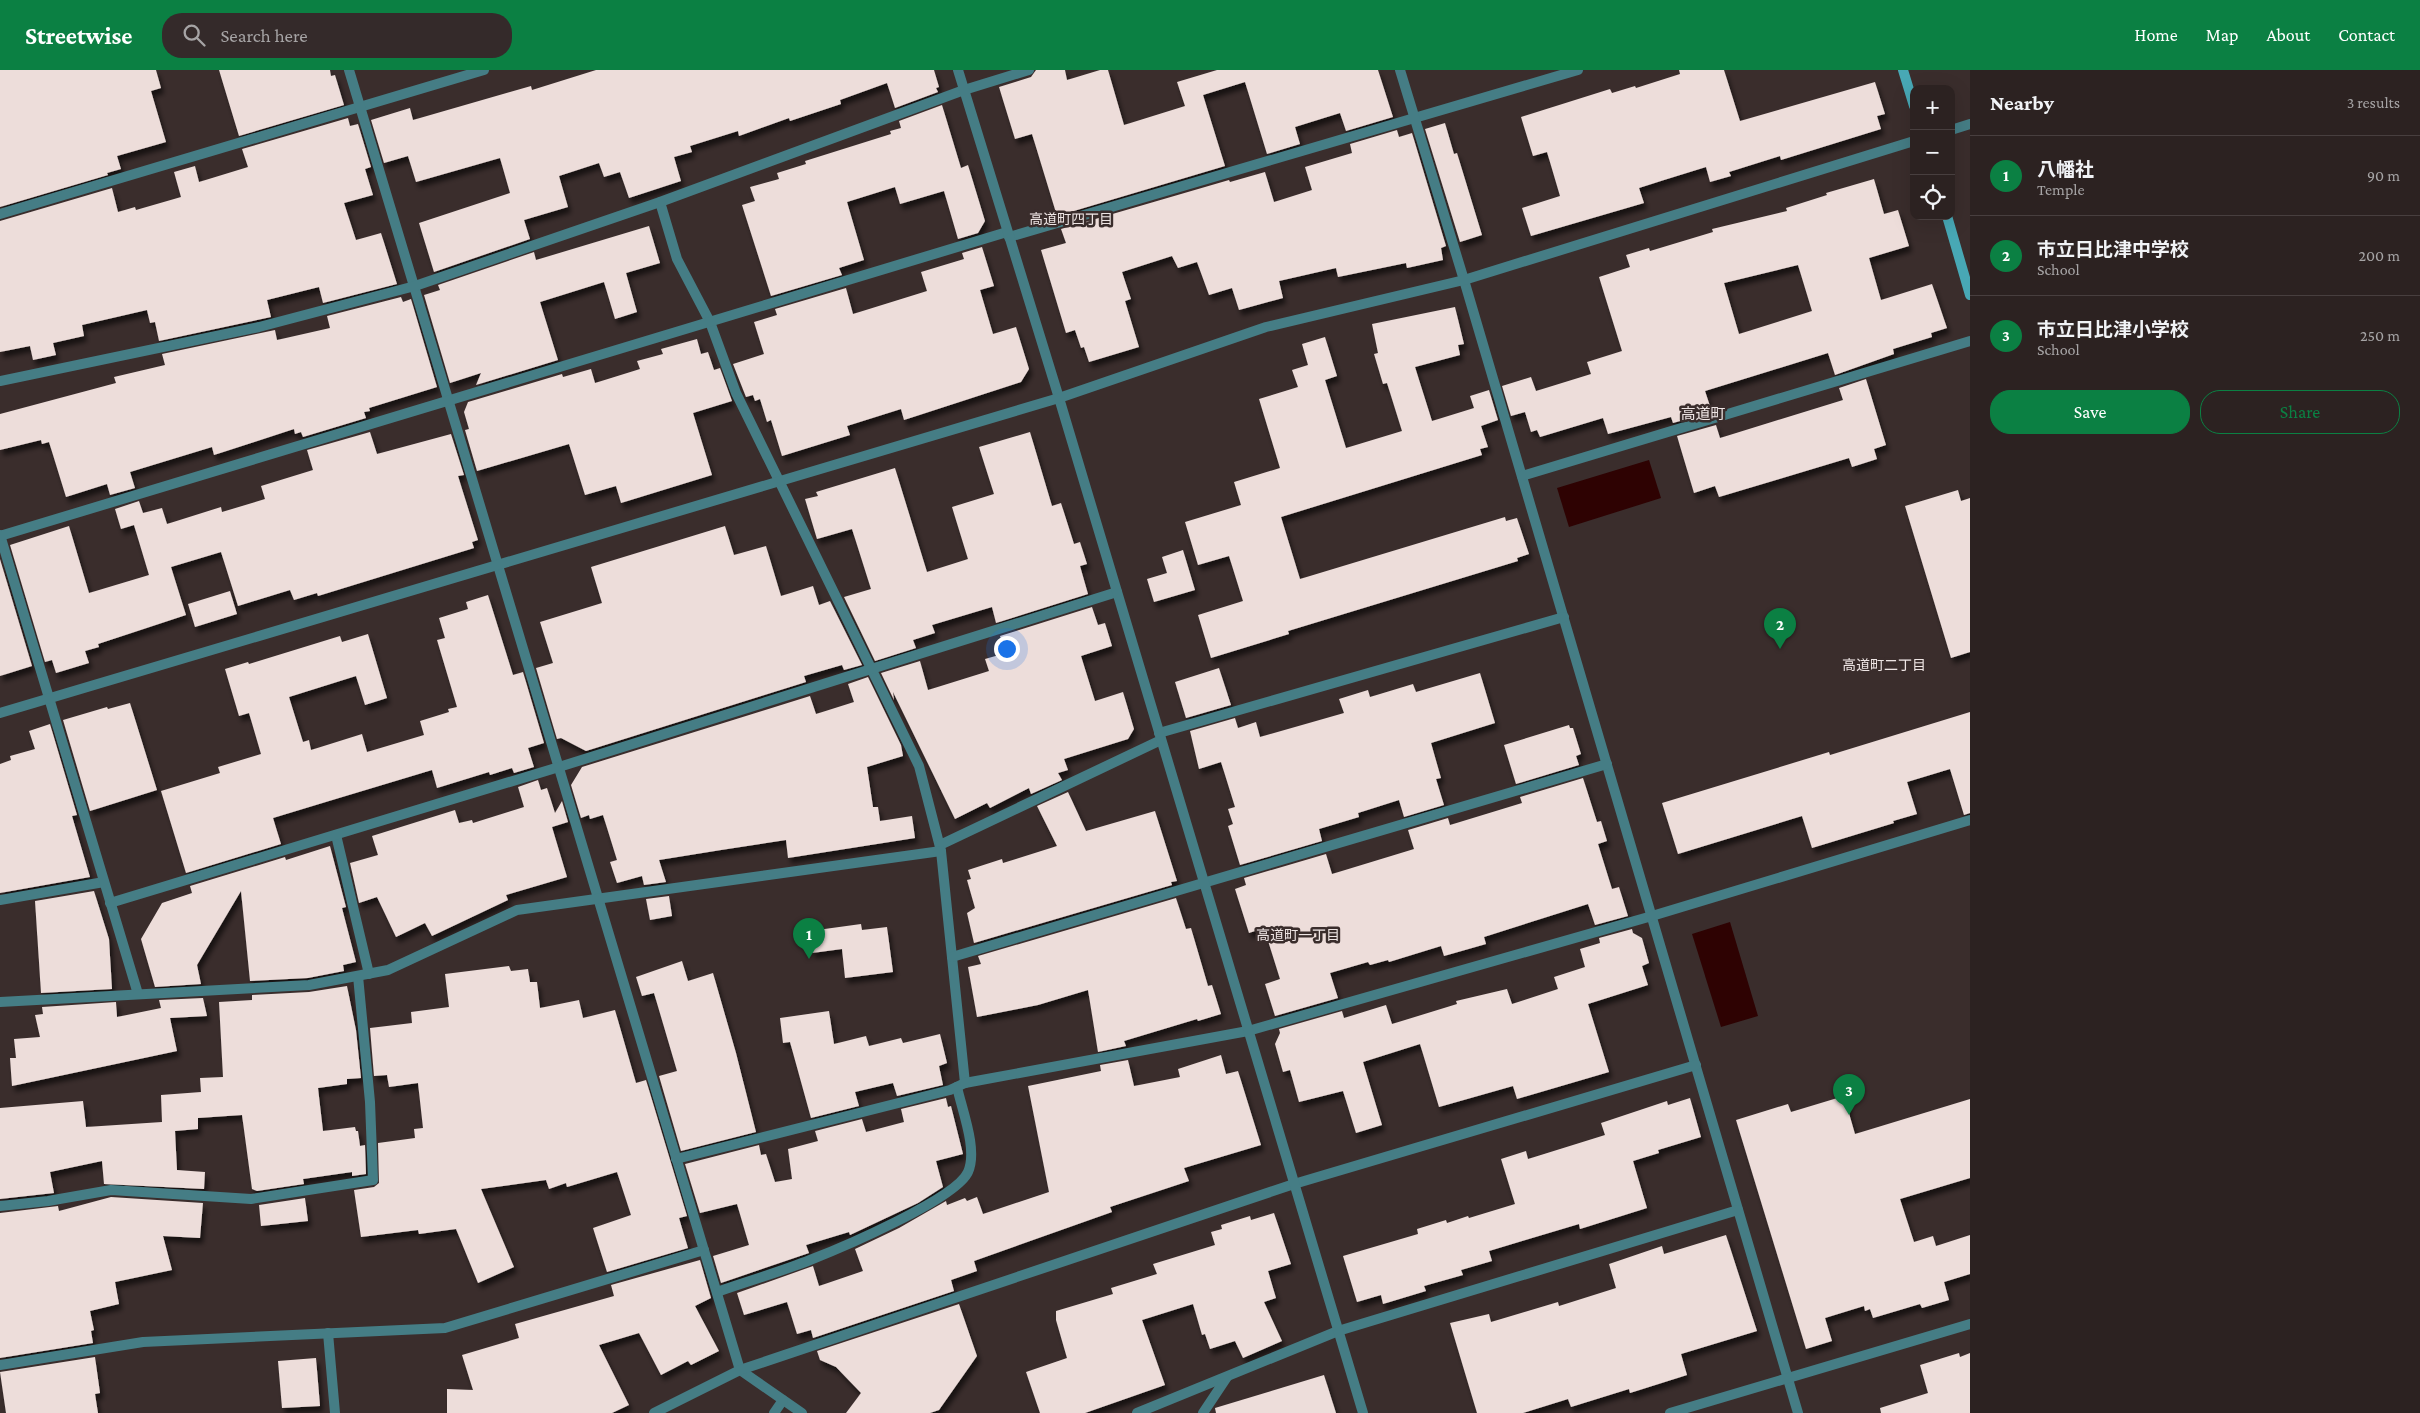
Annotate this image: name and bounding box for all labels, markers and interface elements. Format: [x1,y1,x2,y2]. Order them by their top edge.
search box [162,13,512,58]
icon: search [180,21,208,49]
text: Streetwise [25,22,132,49]
text: Search here [220,25,308,46]
text: Home [2135,25,2178,45]
text: Map [2206,25,2238,45]
text: About [2266,25,2310,45]
text: Contact [2338,25,2395,45]
map controls [1910,85,1955,220]
button: + [1910,85,1955,130]
text: Nearby [1990,91,2054,115]
text: 3 results [2347,94,2400,111]
button: − [1910,130,1955,175]
text: 八幡社 [2037,159,2094,180]
text: 1 [2003,167,2009,184]
text: 90 m [2367,167,2400,184]
button: locate [1910,175,1955,220]
text: Temple [2037,181,2085,198]
district label: 高道町四丁目 [1029,211,1113,227]
text: 市立日比津中学校 [2037,239,2189,260]
text: 2 [2002,247,2010,264]
text: 200 m [2358,247,2400,264]
text: School [2037,261,2080,278]
text: 市立日比津小学校 [2037,319,2189,340]
text: 3 [2002,327,2010,344]
text: 250 m [2360,327,2400,344]
text: School [2037,341,2080,358]
button: Save [1990,390,2190,434]
button: Share [2200,390,2400,434]
district label: 高道町 [1680,406,1726,422]
pin: 2 [1764,608,1796,649]
your location [994,636,1020,662]
district label: 高道町二丁目 [1842,657,1926,673]
pin: 1 [793,918,825,959]
district label: 高道町一丁目 [1256,927,1340,943]
pin: 3 [1833,1074,1865,1115]

